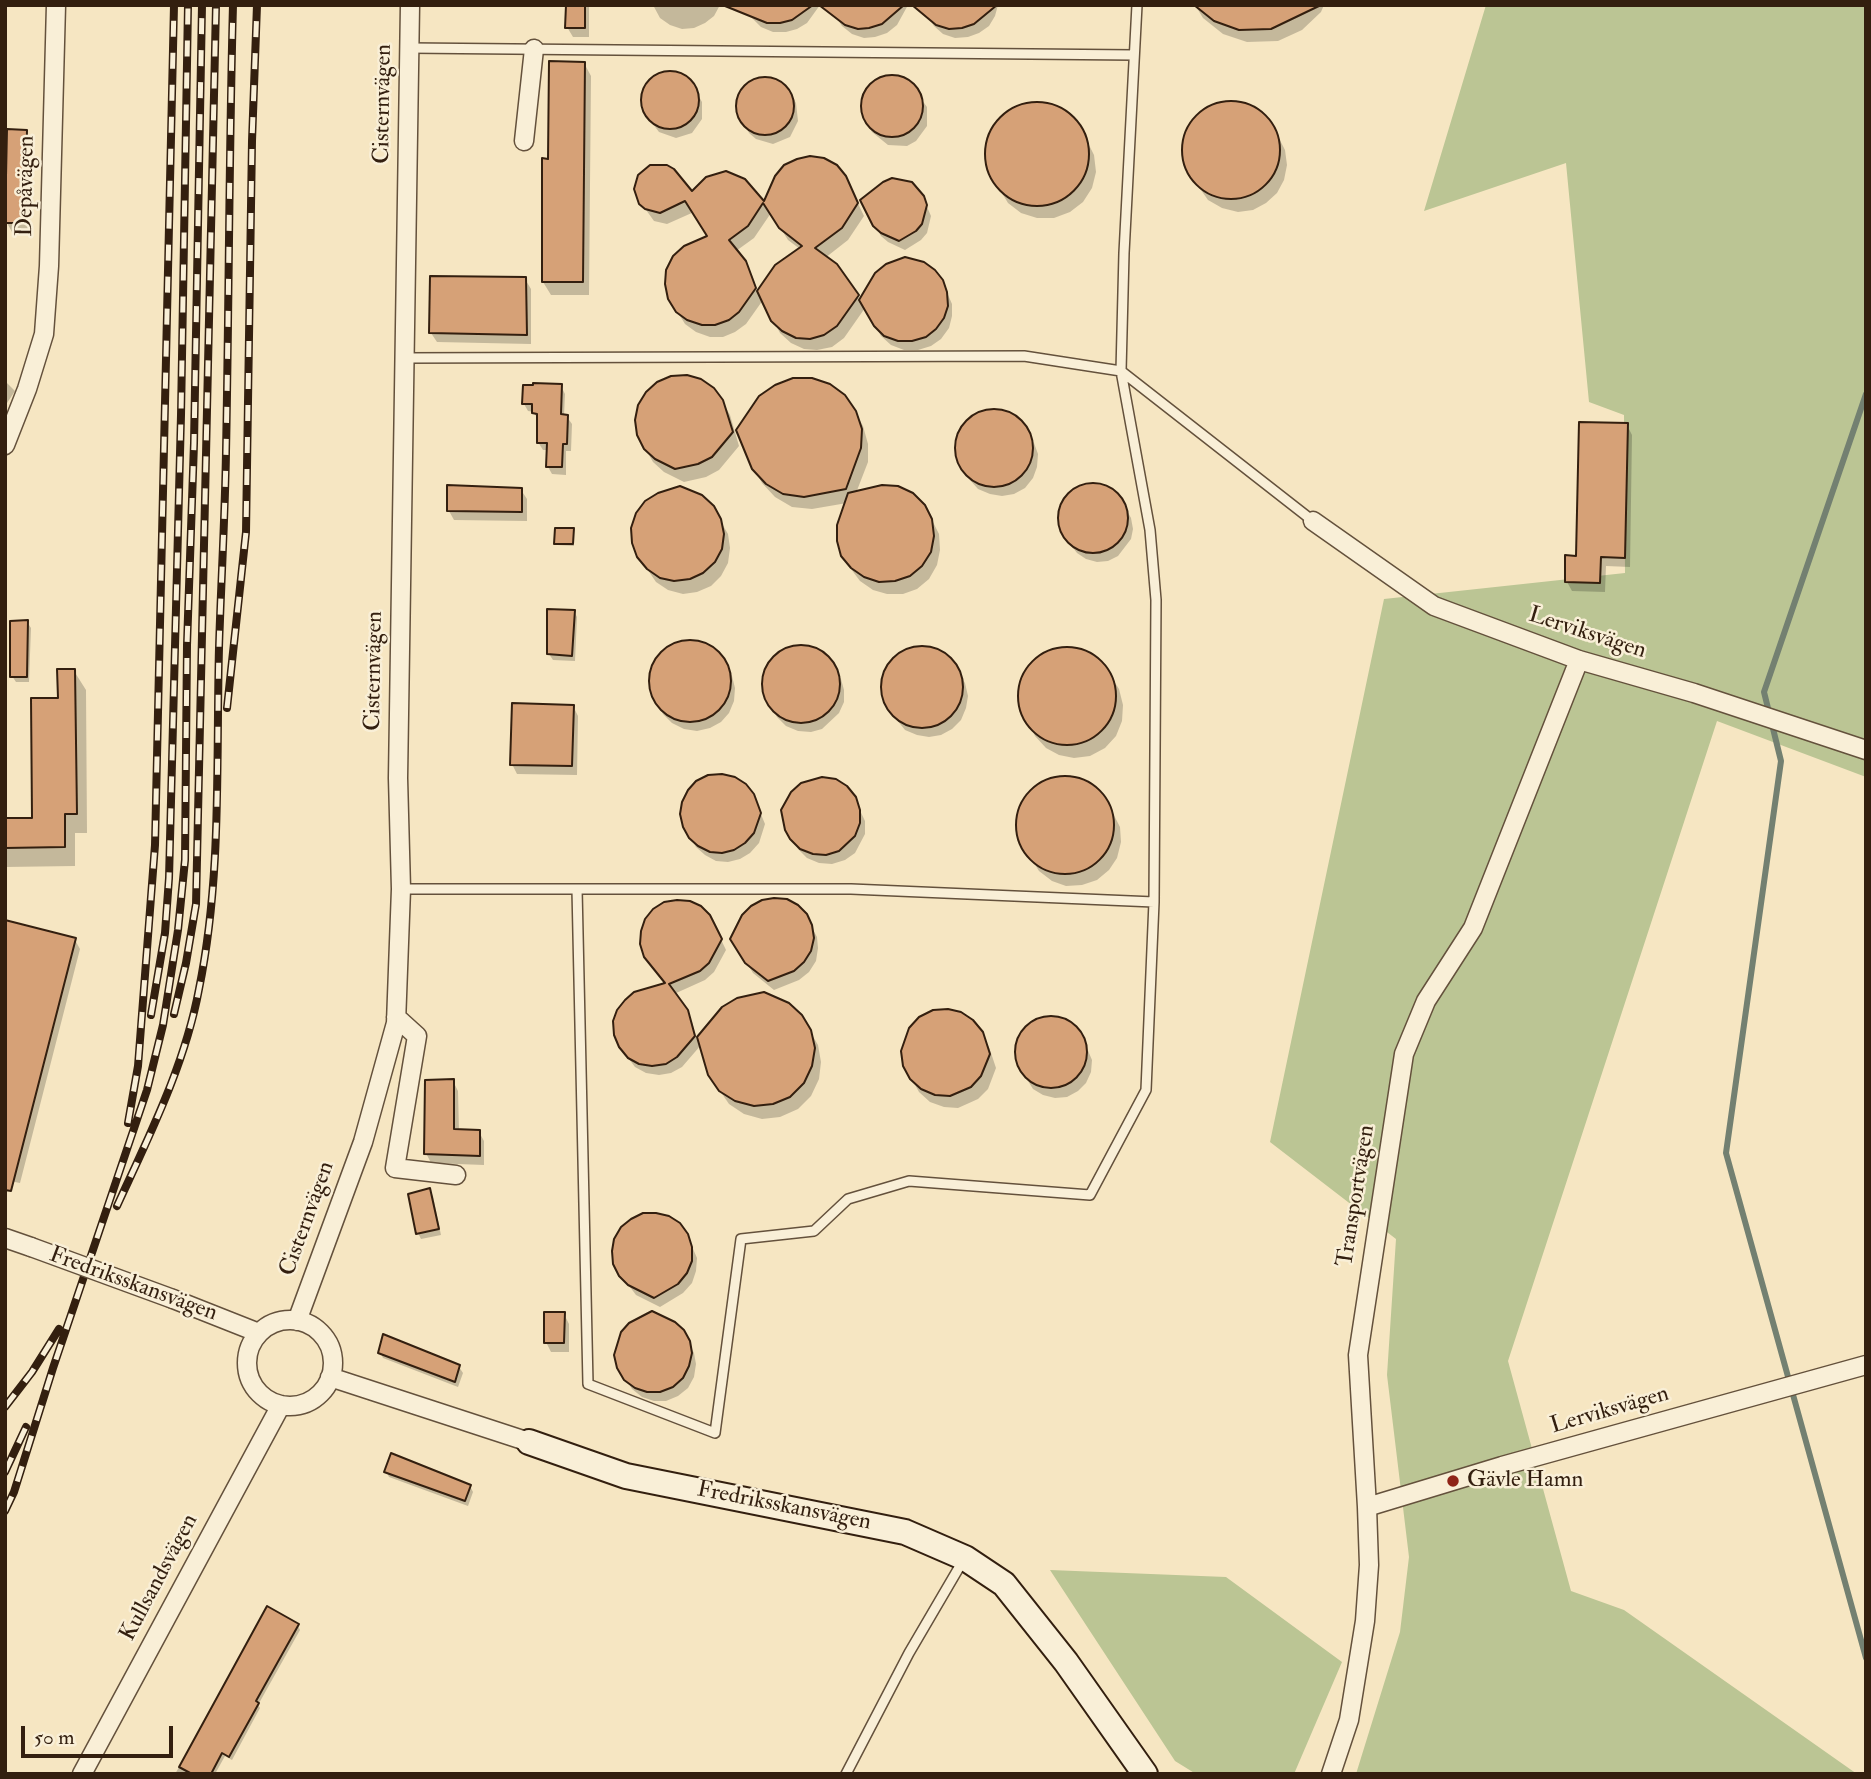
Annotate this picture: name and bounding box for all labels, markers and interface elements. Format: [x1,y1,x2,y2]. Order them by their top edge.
street label: Cisternvägen [369,44,399,164]
street label: Depåvägen [12,135,42,237]
street label: Lerviksvägen [1525,602,1649,666]
street label: Cisternvägen [360,611,390,731]
street label: Transportvägen [1332,1123,1382,1269]
street label: Cisternvägen [275,1158,341,1280]
street label: Fredriksskansvägen [45,1242,221,1328]
street label: Lerviksvägen [1548,1381,1672,1441]
place label: Gävle Hamn [1467,1467,1583,1495]
marker: Gävle Hamn [1445,1473,1461,1489]
street label: Fredriksskansvägen [695,1477,873,1537]
street label: Kullsandsvägen [115,1510,205,1646]
scale bar [24,1712,177,1756]
text: 50 m [34,1724,75,1751]

